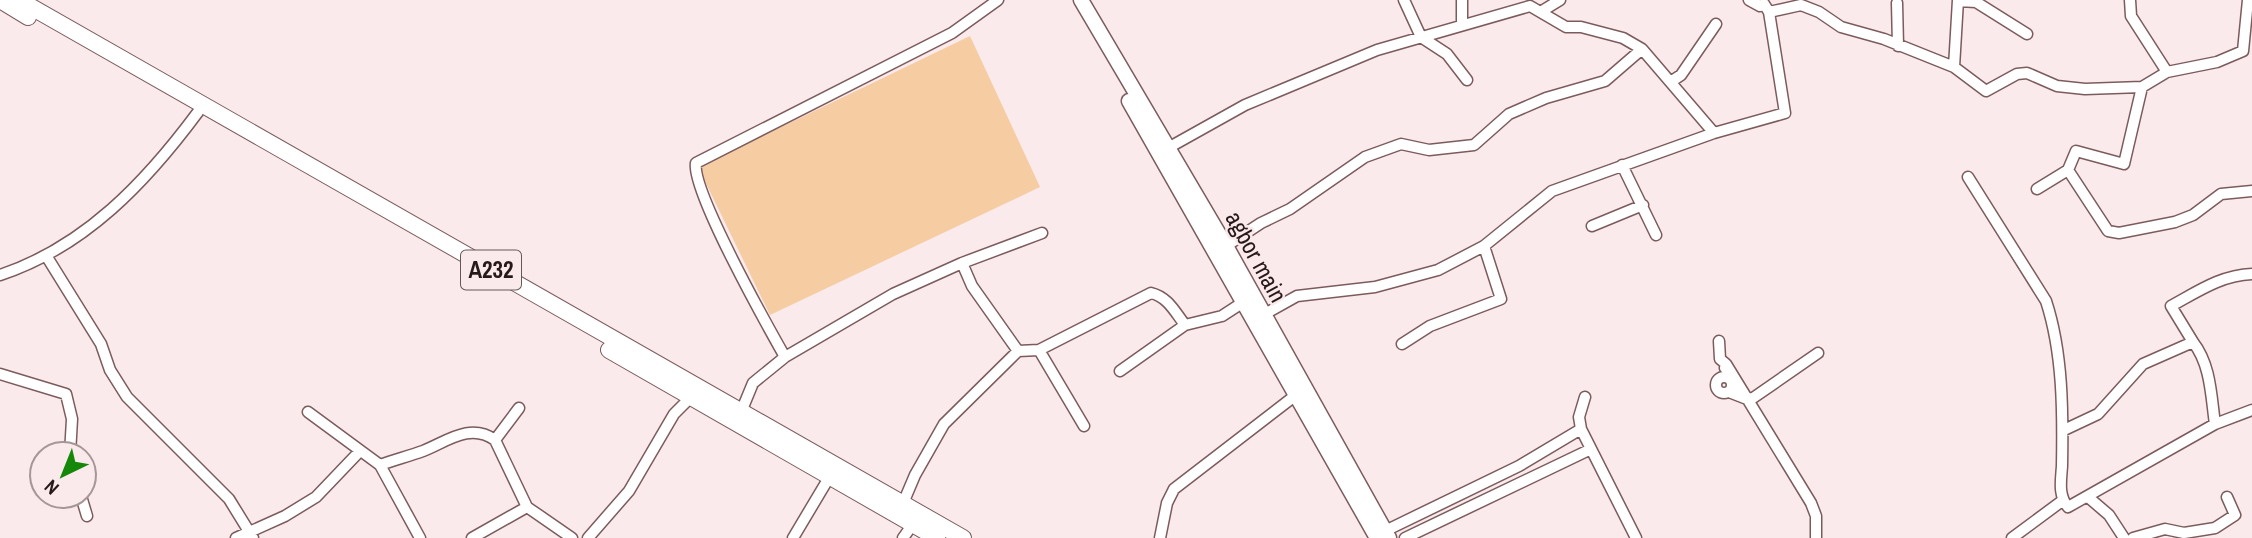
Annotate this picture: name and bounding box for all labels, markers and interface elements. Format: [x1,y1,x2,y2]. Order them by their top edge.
street label: agbor main [1219,205,1295,308]
road number: A232 [461,250,521,290]
north arrow [28,440,98,510]
text: N [38,474,64,501]

